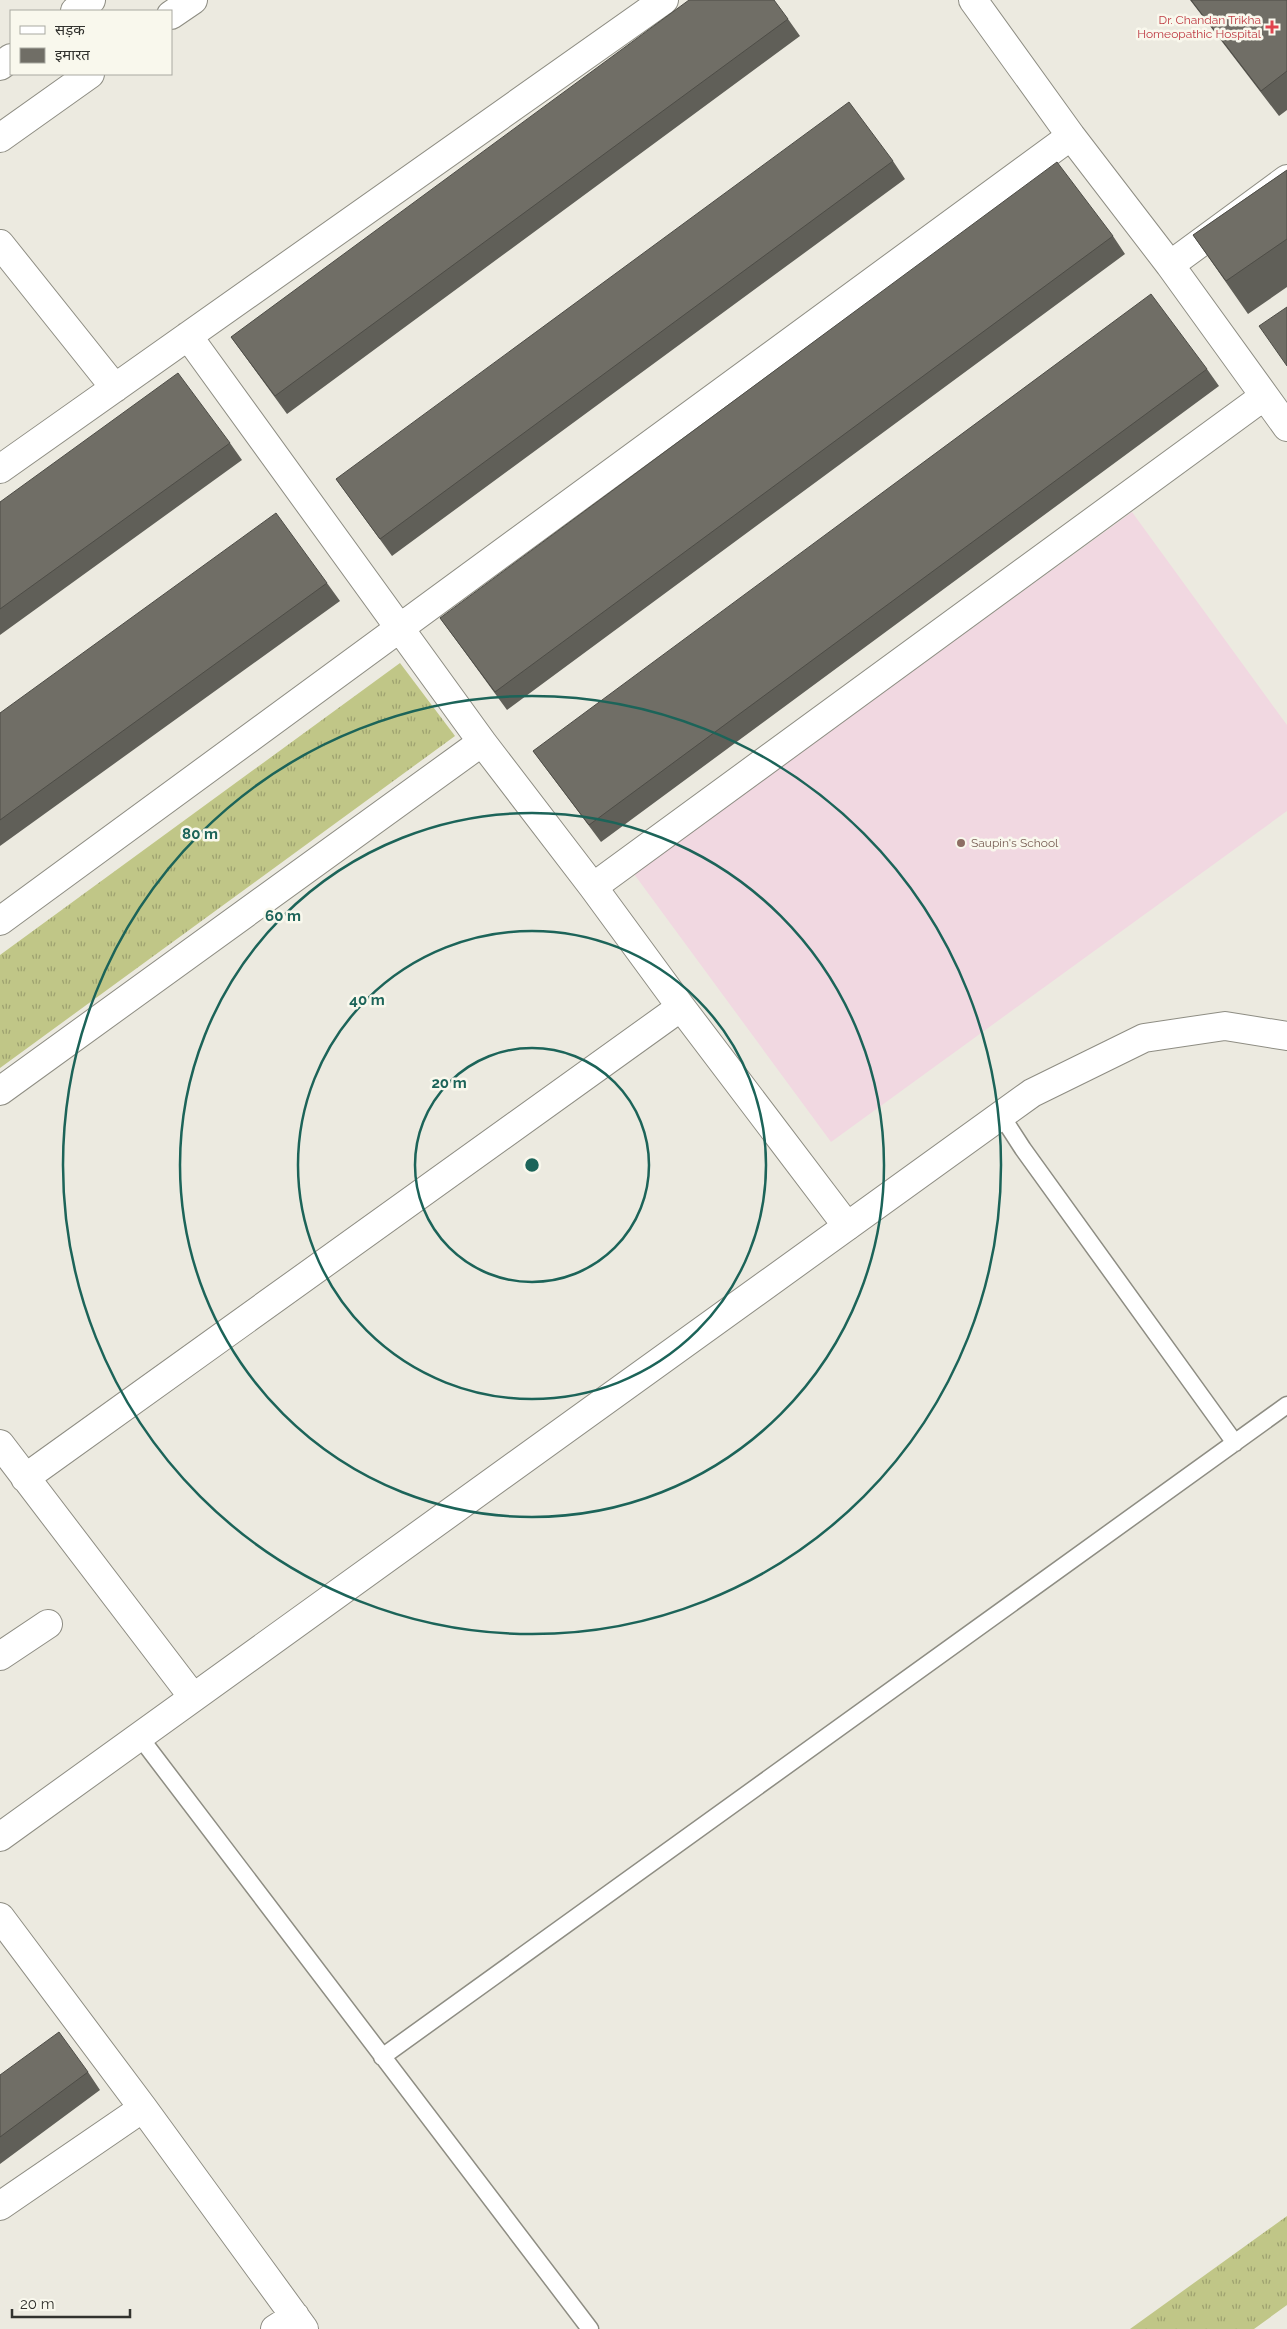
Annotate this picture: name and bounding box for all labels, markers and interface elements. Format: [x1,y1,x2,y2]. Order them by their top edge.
legend [10,10,172,75]
place label: Dr. Chandan Trikha Homeopathic Hospital [1137,13,1262,41]
marker: Dr. Chandan Trikha Homeopathic Hospital [1265,20,1279,34]
text: सड़क [55,21,85,39]
text: इमारत [55,46,90,64]
text: 80 m [182,825,218,843]
place label: Saupin's School [971,836,1059,850]
marker: Saupin's School [955,837,967,849]
text: 60 m [265,907,301,925]
text: 40 m [349,991,385,1009]
text: 20 m [431,1074,467,1092]
centre of rings [523,1156,541,1174]
scale bar [12,2286,130,2318]
text: 20 m [20,2295,55,2313]

